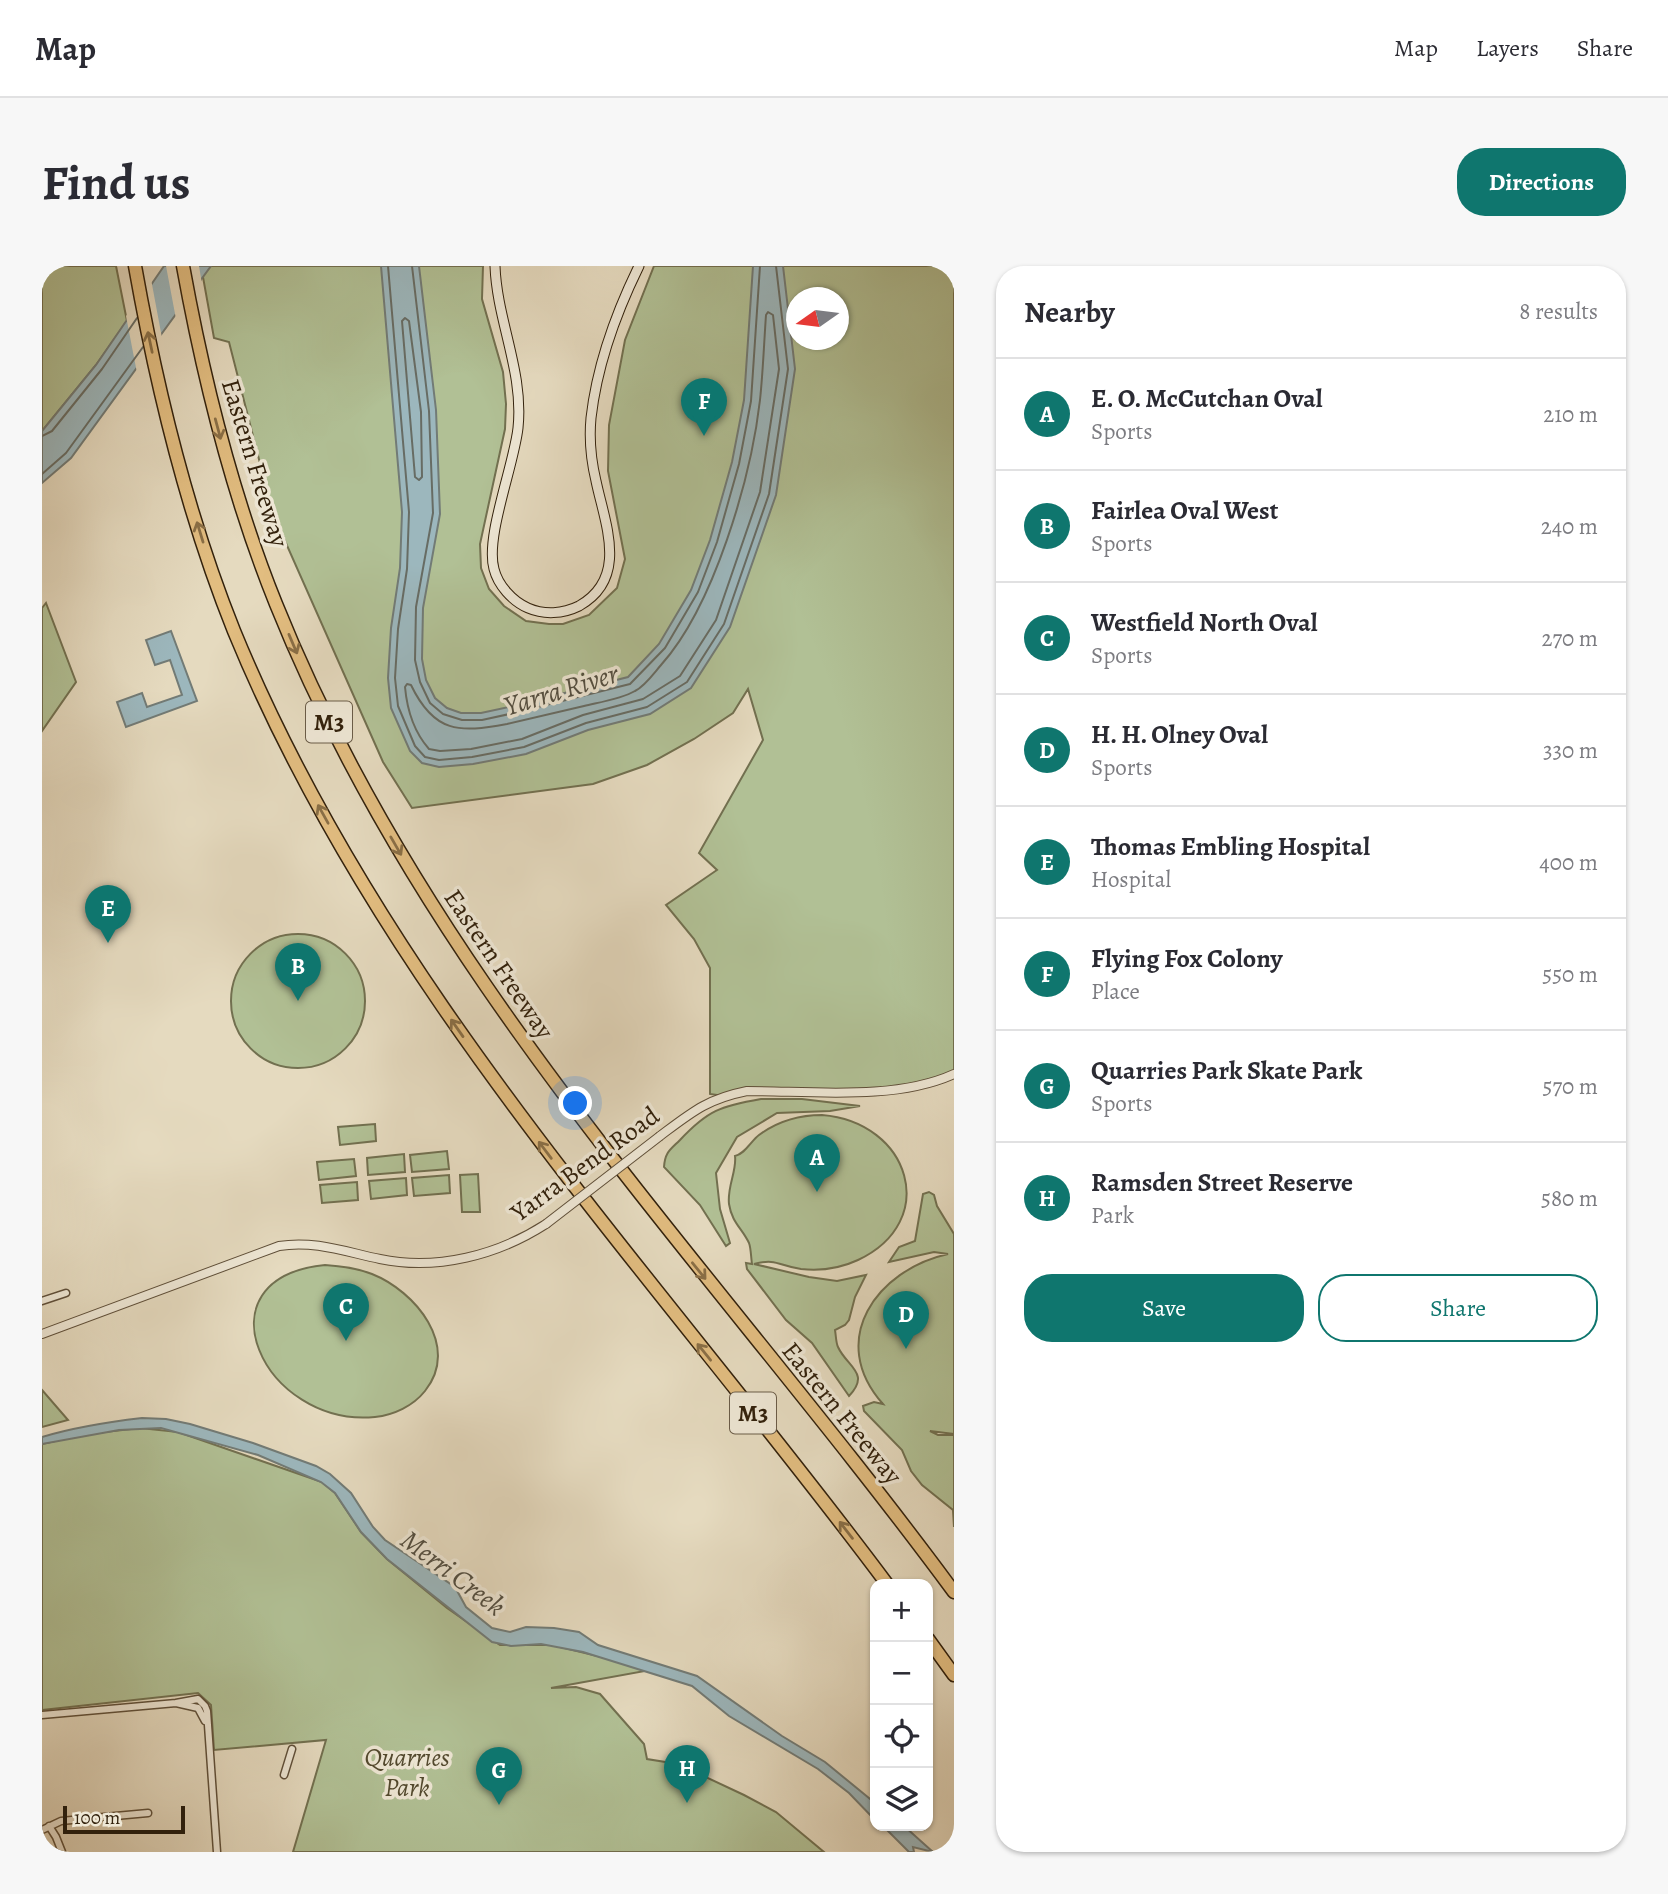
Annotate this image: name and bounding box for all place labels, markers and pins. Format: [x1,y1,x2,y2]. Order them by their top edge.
pin: F [681,378,727,436]
pin: E [85,885,131,943]
pin: B [275,943,321,1001]
pin: A [794,1134,840,1192]
pin: C [323,1283,369,1341]
pin: D [883,1291,929,1349]
pin: H [664,1745,710,1803]
pin: G [476,1747,522,1805]

